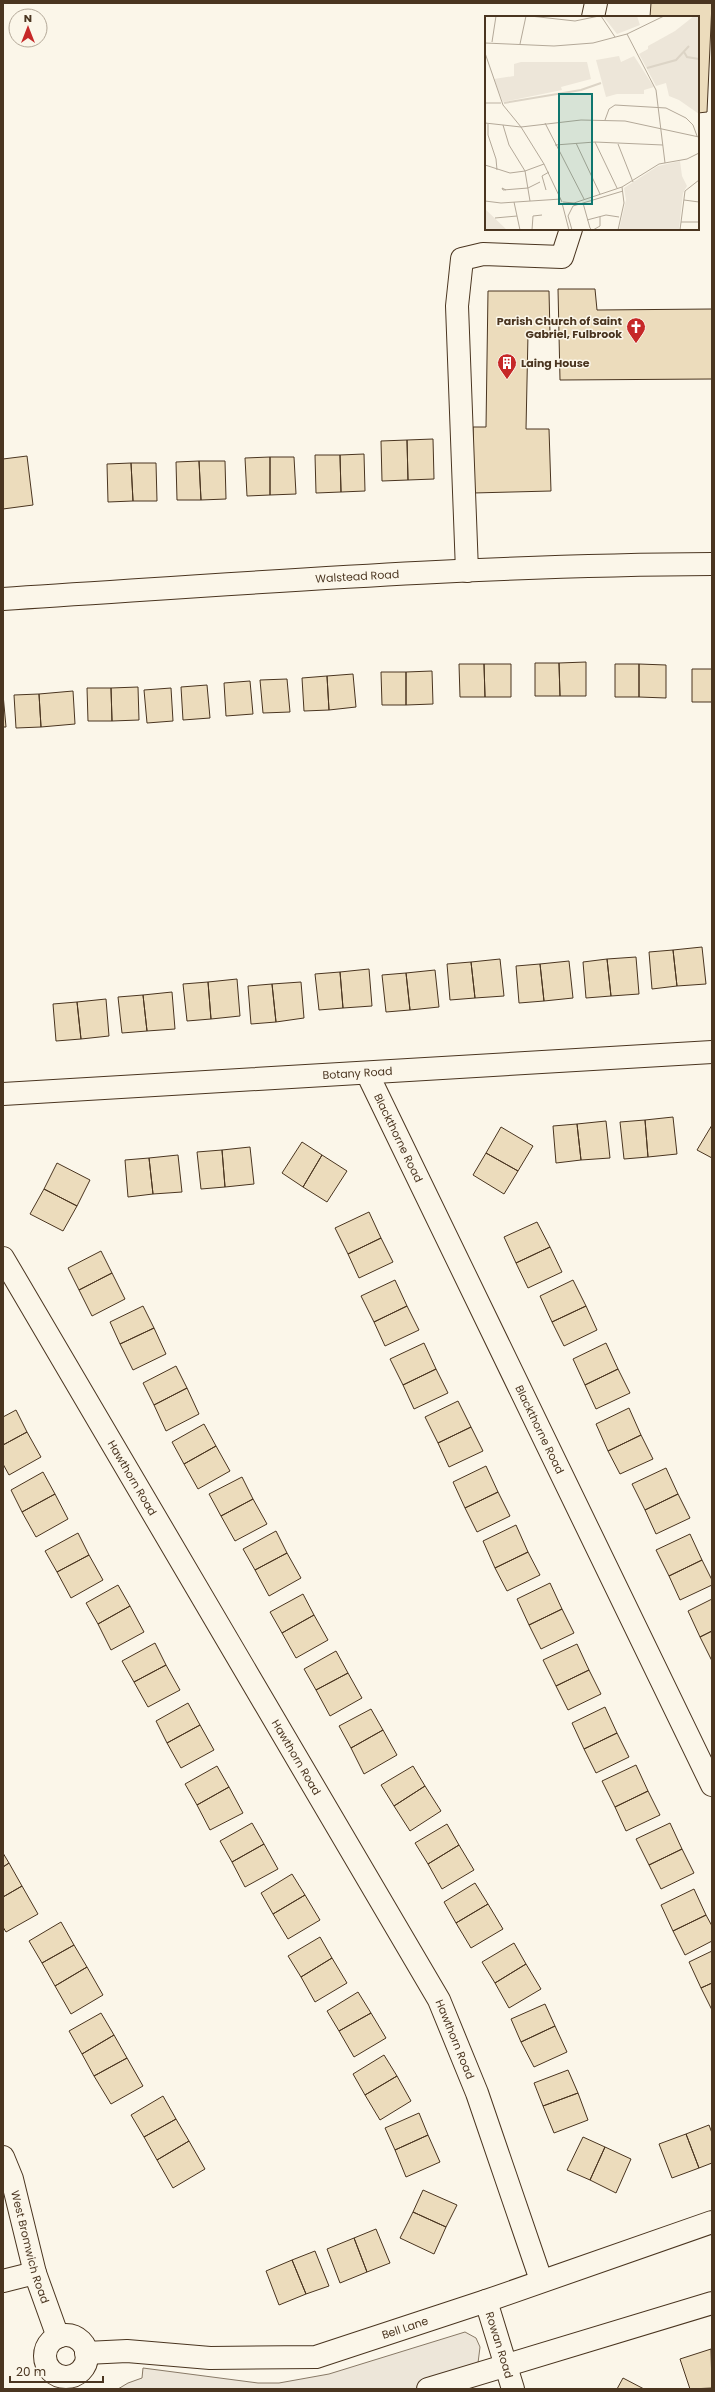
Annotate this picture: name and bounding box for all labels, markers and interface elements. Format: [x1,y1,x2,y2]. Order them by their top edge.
north arrow [8,8,48,48]
text: N [24,10,32,26]
inset map [485,16,699,230]
place label: Parish Church of Saint Gabriel, Fulbrook [497,313,623,342]
church icon: Parish Church of Saint Gabriel, Fulbrook [625,316,647,344]
building icon: Laing House [496,352,518,380]
place label: Laing House [521,355,590,371]
street label: Walstead Road [315,566,400,587]
street label: Botany Road [322,1063,393,1083]
street label: Blackthorne Road [370,1091,427,1185]
street label: Blackthorne Road [511,1382,568,1476]
street label: Hawthorn Road [104,1437,161,1519]
street label: Hawthorn Road [268,1717,325,1798]
street label: Hawthorn Road [432,1997,478,2082]
street label: West Bromwich Road [7,2189,53,2306]
street label: Rowan Road [482,2310,517,2380]
street label: Bell Lane [380,2313,430,2343]
scale bar [10,2358,103,2384]
text: 20 m [16,2363,46,2380]

